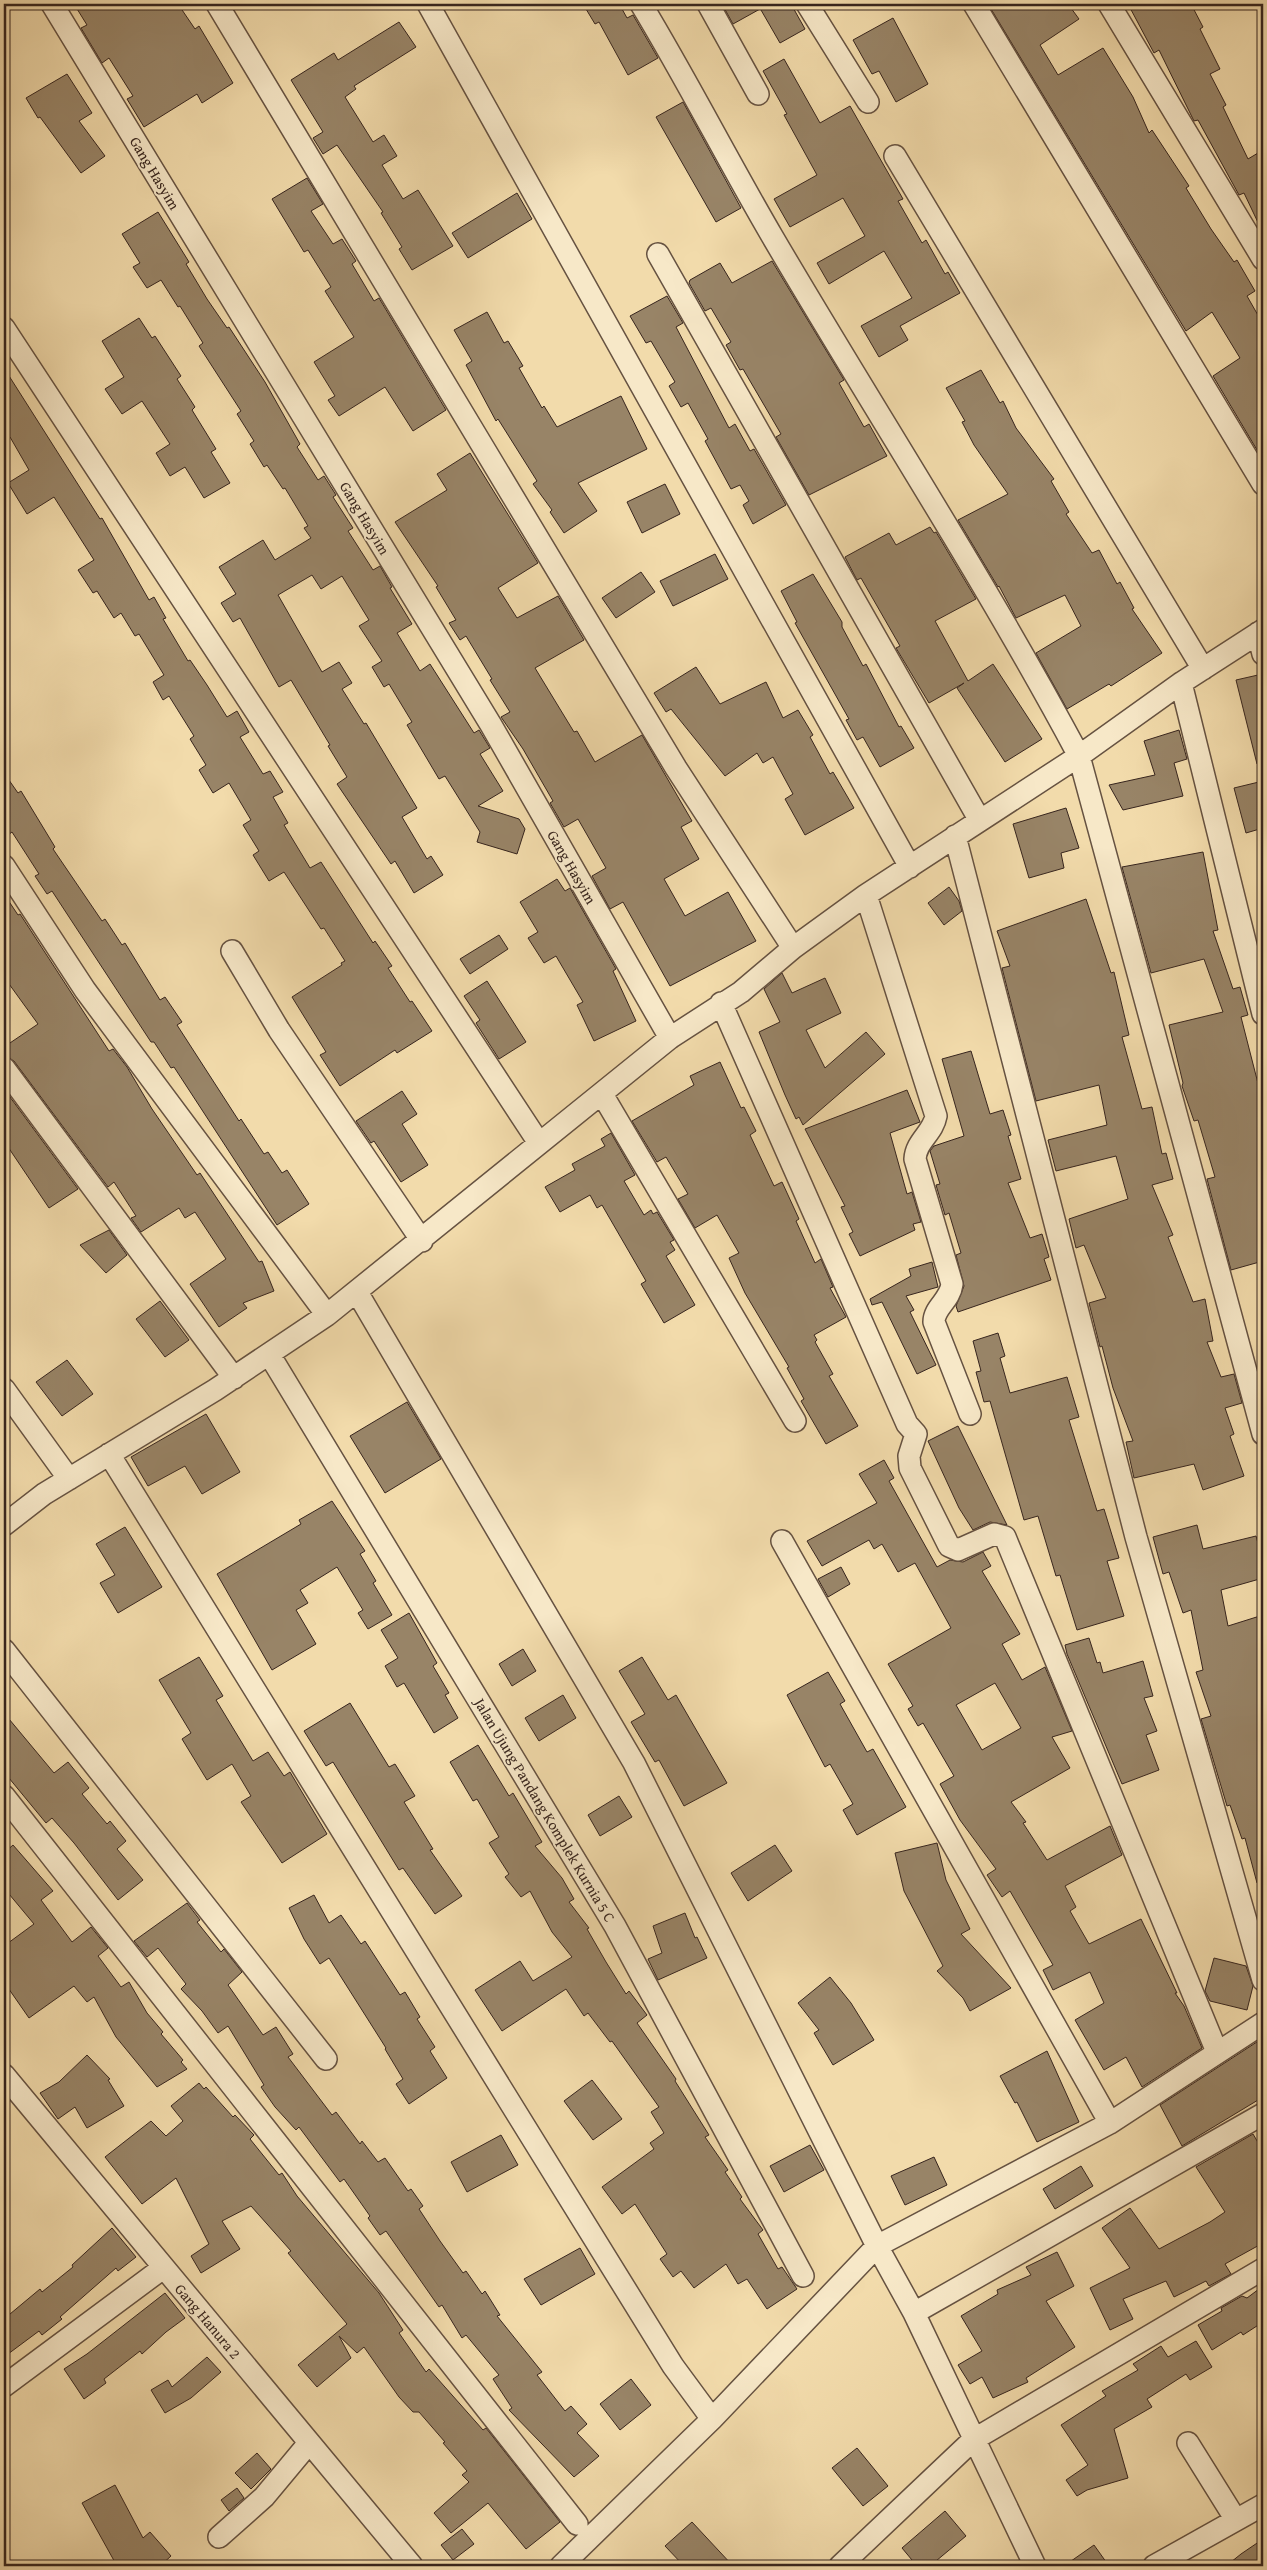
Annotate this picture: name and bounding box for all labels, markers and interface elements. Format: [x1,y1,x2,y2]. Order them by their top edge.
street label: Gang Hasyim [125,132,186,214]
street label: Gang Hasyim [335,477,396,559]
street label: Gang Hasyim [542,826,602,908]
street label: Jalan Ujung Pandang Komplek Kurnia 5 C [469,1692,620,1926]
street label: Gang Hanura 2 [170,2279,246,2363]

